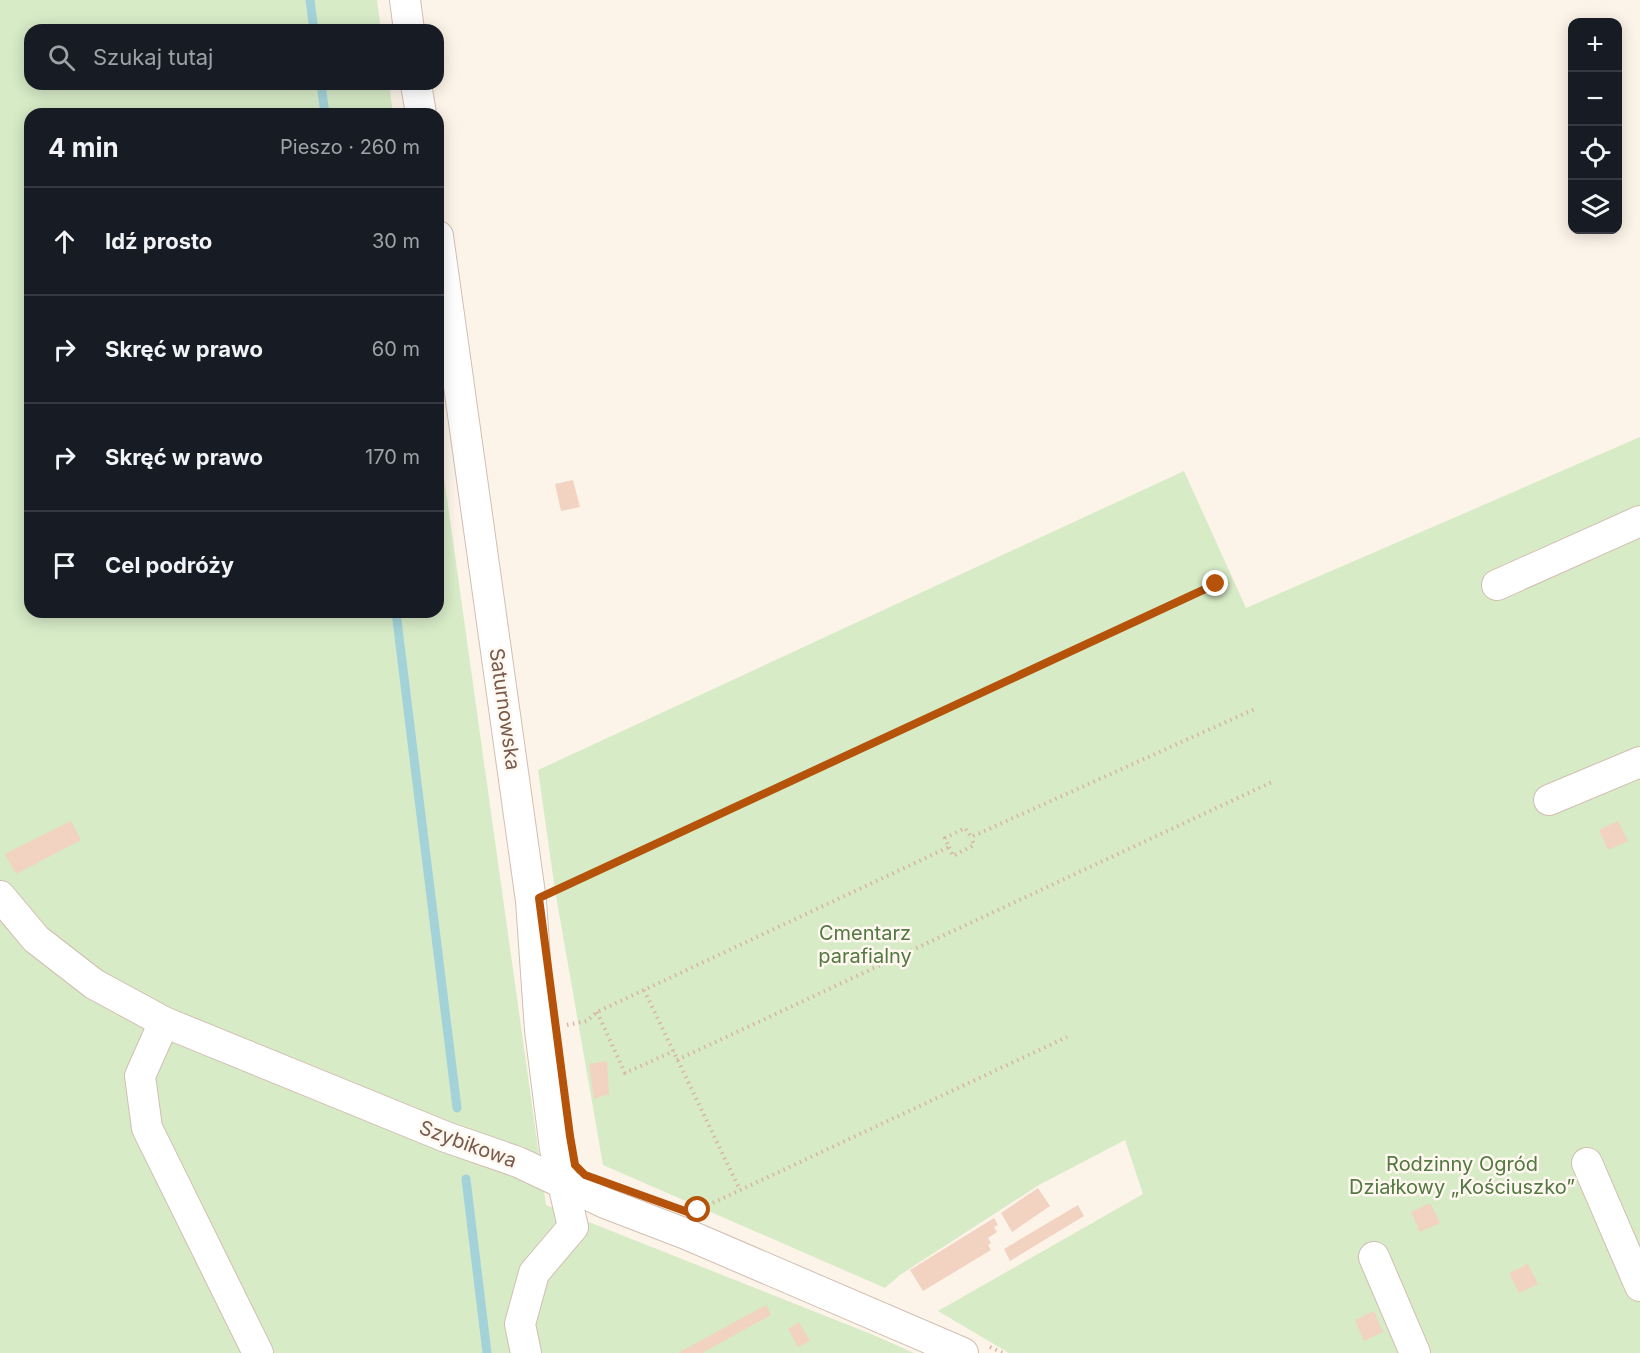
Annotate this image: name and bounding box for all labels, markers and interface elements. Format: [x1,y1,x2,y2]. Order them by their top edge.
map controls [1568,18,1622,234]
button: + [1568,18,1622,72]
search box [24,24,444,90]
icon: search [45,41,78,74]
text: Szukaj tutaj [93,44,213,70]
button: − [1568,72,1622,126]
button: locate [1568,126,1622,180]
text: 4 min [48,132,119,163]
text: Pieszo · 260 m [280,135,420,159]
button: layers [1568,180,1622,234]
icon: ahead [48,225,81,258]
text: Idź prosto [105,228,212,254]
text: 30 m [372,229,420,253]
icon: right [48,333,81,366]
text: Skręć w prawo [105,336,263,362]
text: 60 m [372,337,420,361]
icon: right [48,441,81,474]
text: Skręć w prawo [105,444,263,470]
text: 170 m [365,445,420,469]
icon: arrive [48,549,81,582]
text: Cel podróży [105,552,234,578]
route end [1202,570,1228,596]
street label: Saturnowska [485,646,525,772]
park label: Cmentarz parafialny [818,921,912,968]
street label: Szybikowa [416,1115,520,1173]
park label: Rodzinny Ogród Działkowy „Kościuszko” [1349,1152,1575,1199]
route start [684,1196,710,1222]

